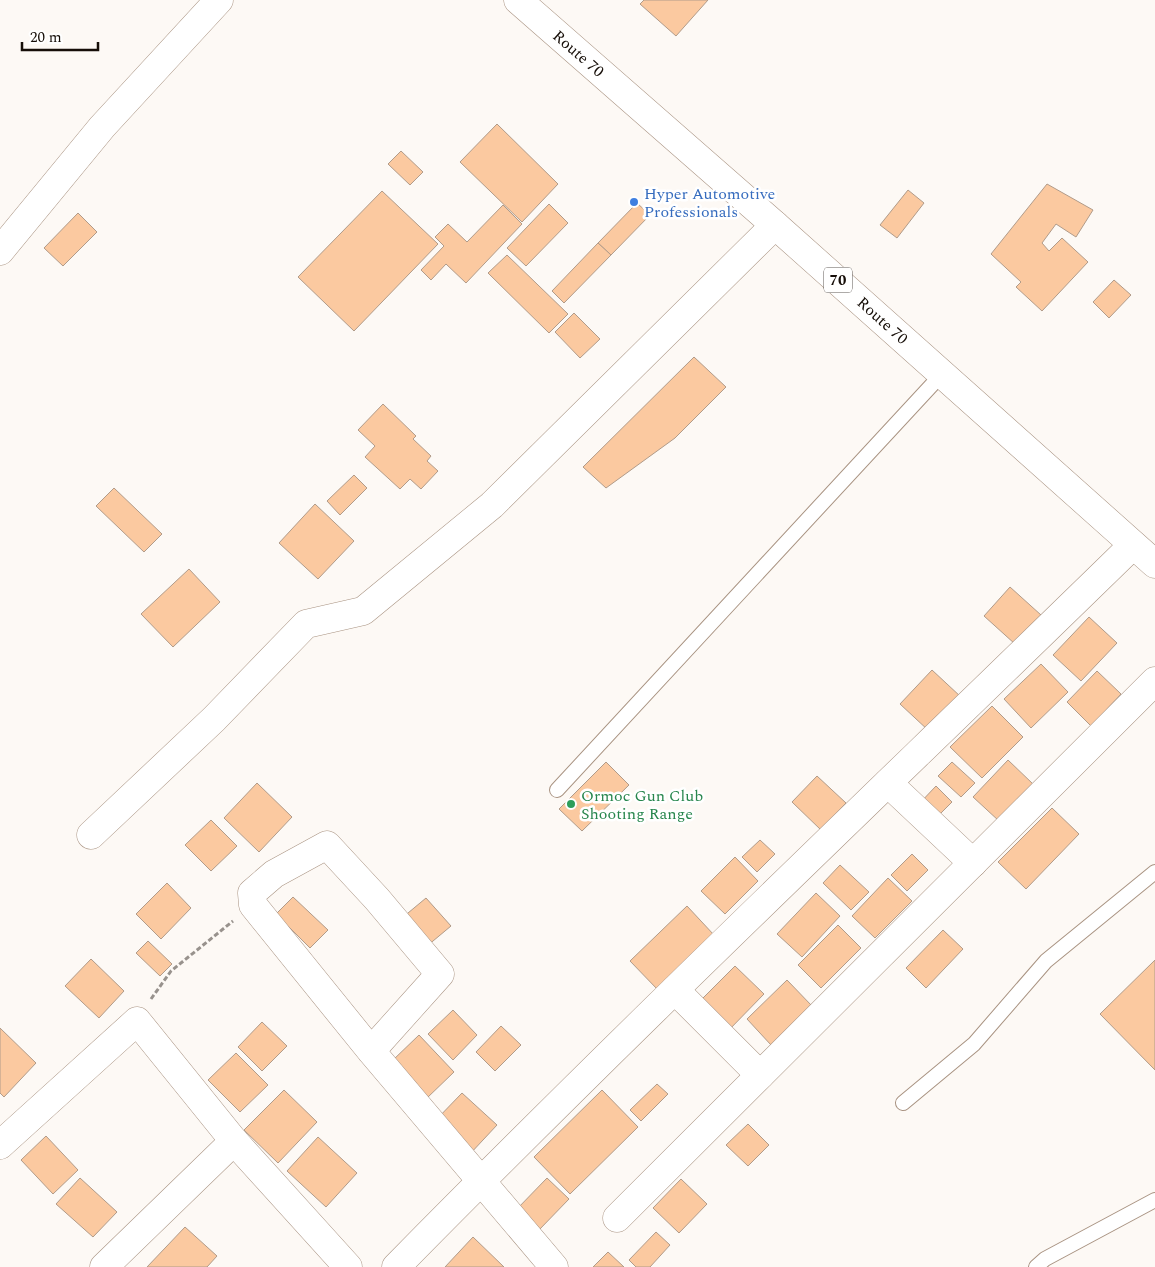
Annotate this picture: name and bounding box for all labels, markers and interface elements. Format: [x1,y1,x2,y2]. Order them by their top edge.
scale bar [22,20,99,52]
street label: Route 70 [547,24,609,83]
text: 20 m [30,26,62,49]
place label: Hyper Automotive Professionals [644,182,775,224]
marker: Hyper Automotive Professionals [628,196,640,208]
road number: 70 [824,268,852,292]
street label: Route 70 [851,291,913,350]
place label: Ormoc Gun Club Shooting Range [581,784,703,826]
marker: Ormoc Gun Club Shooting Range [565,798,577,810]

